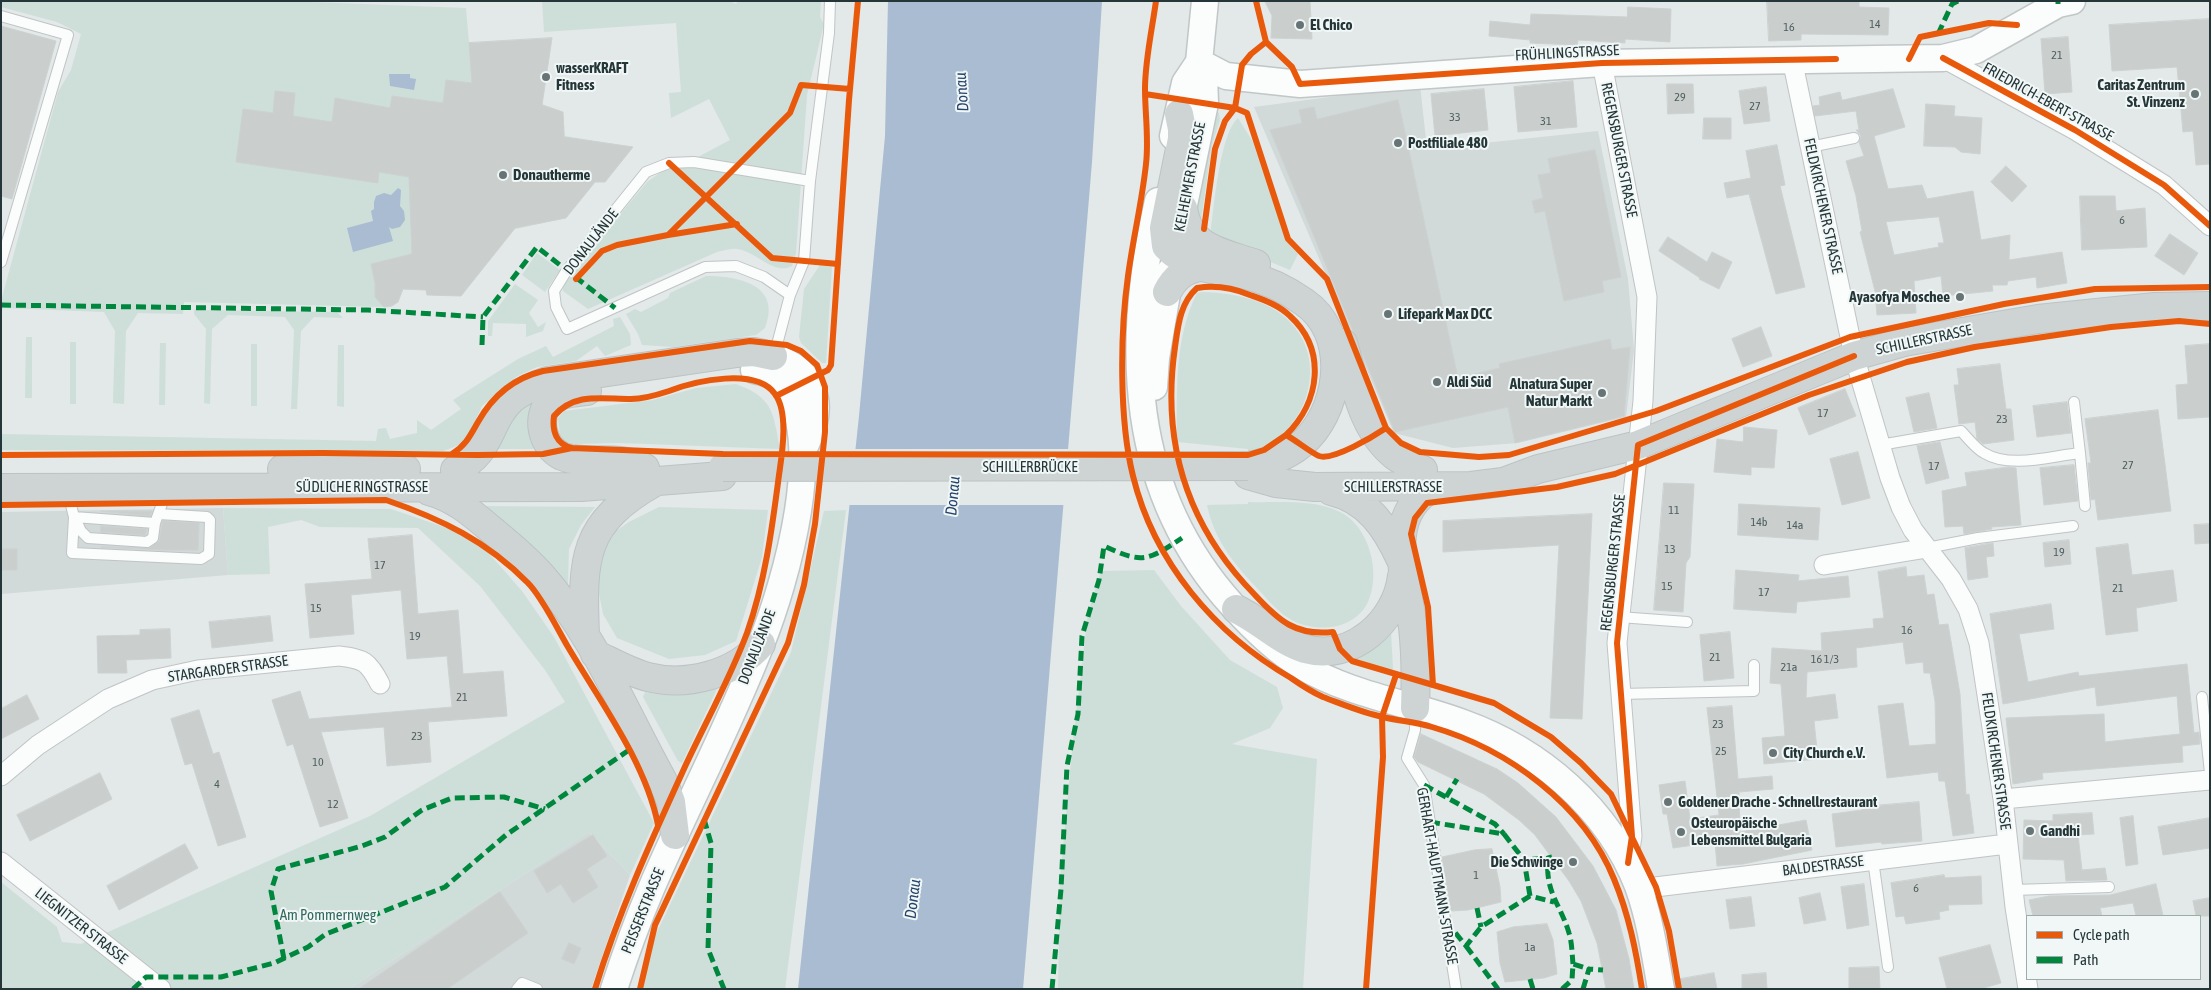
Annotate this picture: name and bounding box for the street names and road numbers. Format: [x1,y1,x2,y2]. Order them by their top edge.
street label: FRÜHLINGSTRASSE [1514,41,1620,65]
street label: FRIEDRICH-EBERT-STRASSE [1980,59,2116,145]
street label: REGENSBURGER STRASSE [1597,81,1641,219]
street label: KELHEIMER STRASSE [1171,121,1209,233]
street label: FELDKIRCHENER STRASSE [1800,136,1846,276]
street label: DONAULÄNDE [560,205,622,279]
street label: SCHILLERSTRASSE [1874,321,1974,359]
street label: SCHILLERBRÜCKE [982,458,1078,476]
street label: SÜDLICHE RINGSTRASSE [296,478,428,496]
street label: SCHILLERSTRASSE [1344,478,1442,496]
street label: REGENSBURGER STRASSE [1597,494,1629,632]
street label: DONAULÄNDE [734,607,780,687]
street label: STARGARDER STRASSE [167,652,289,686]
street label: FELDKIRCHENER STRASSE [1977,691,2015,831]
street label: GERHART-HAUPTMANN-STRASSE [1413,786,1461,966]
street label: BALDESTRASSE [1781,852,1865,880]
street label: PEISSERSTRASSE [618,866,668,956]
street label: LIEGNITZER STRASSE [31,884,131,968]

